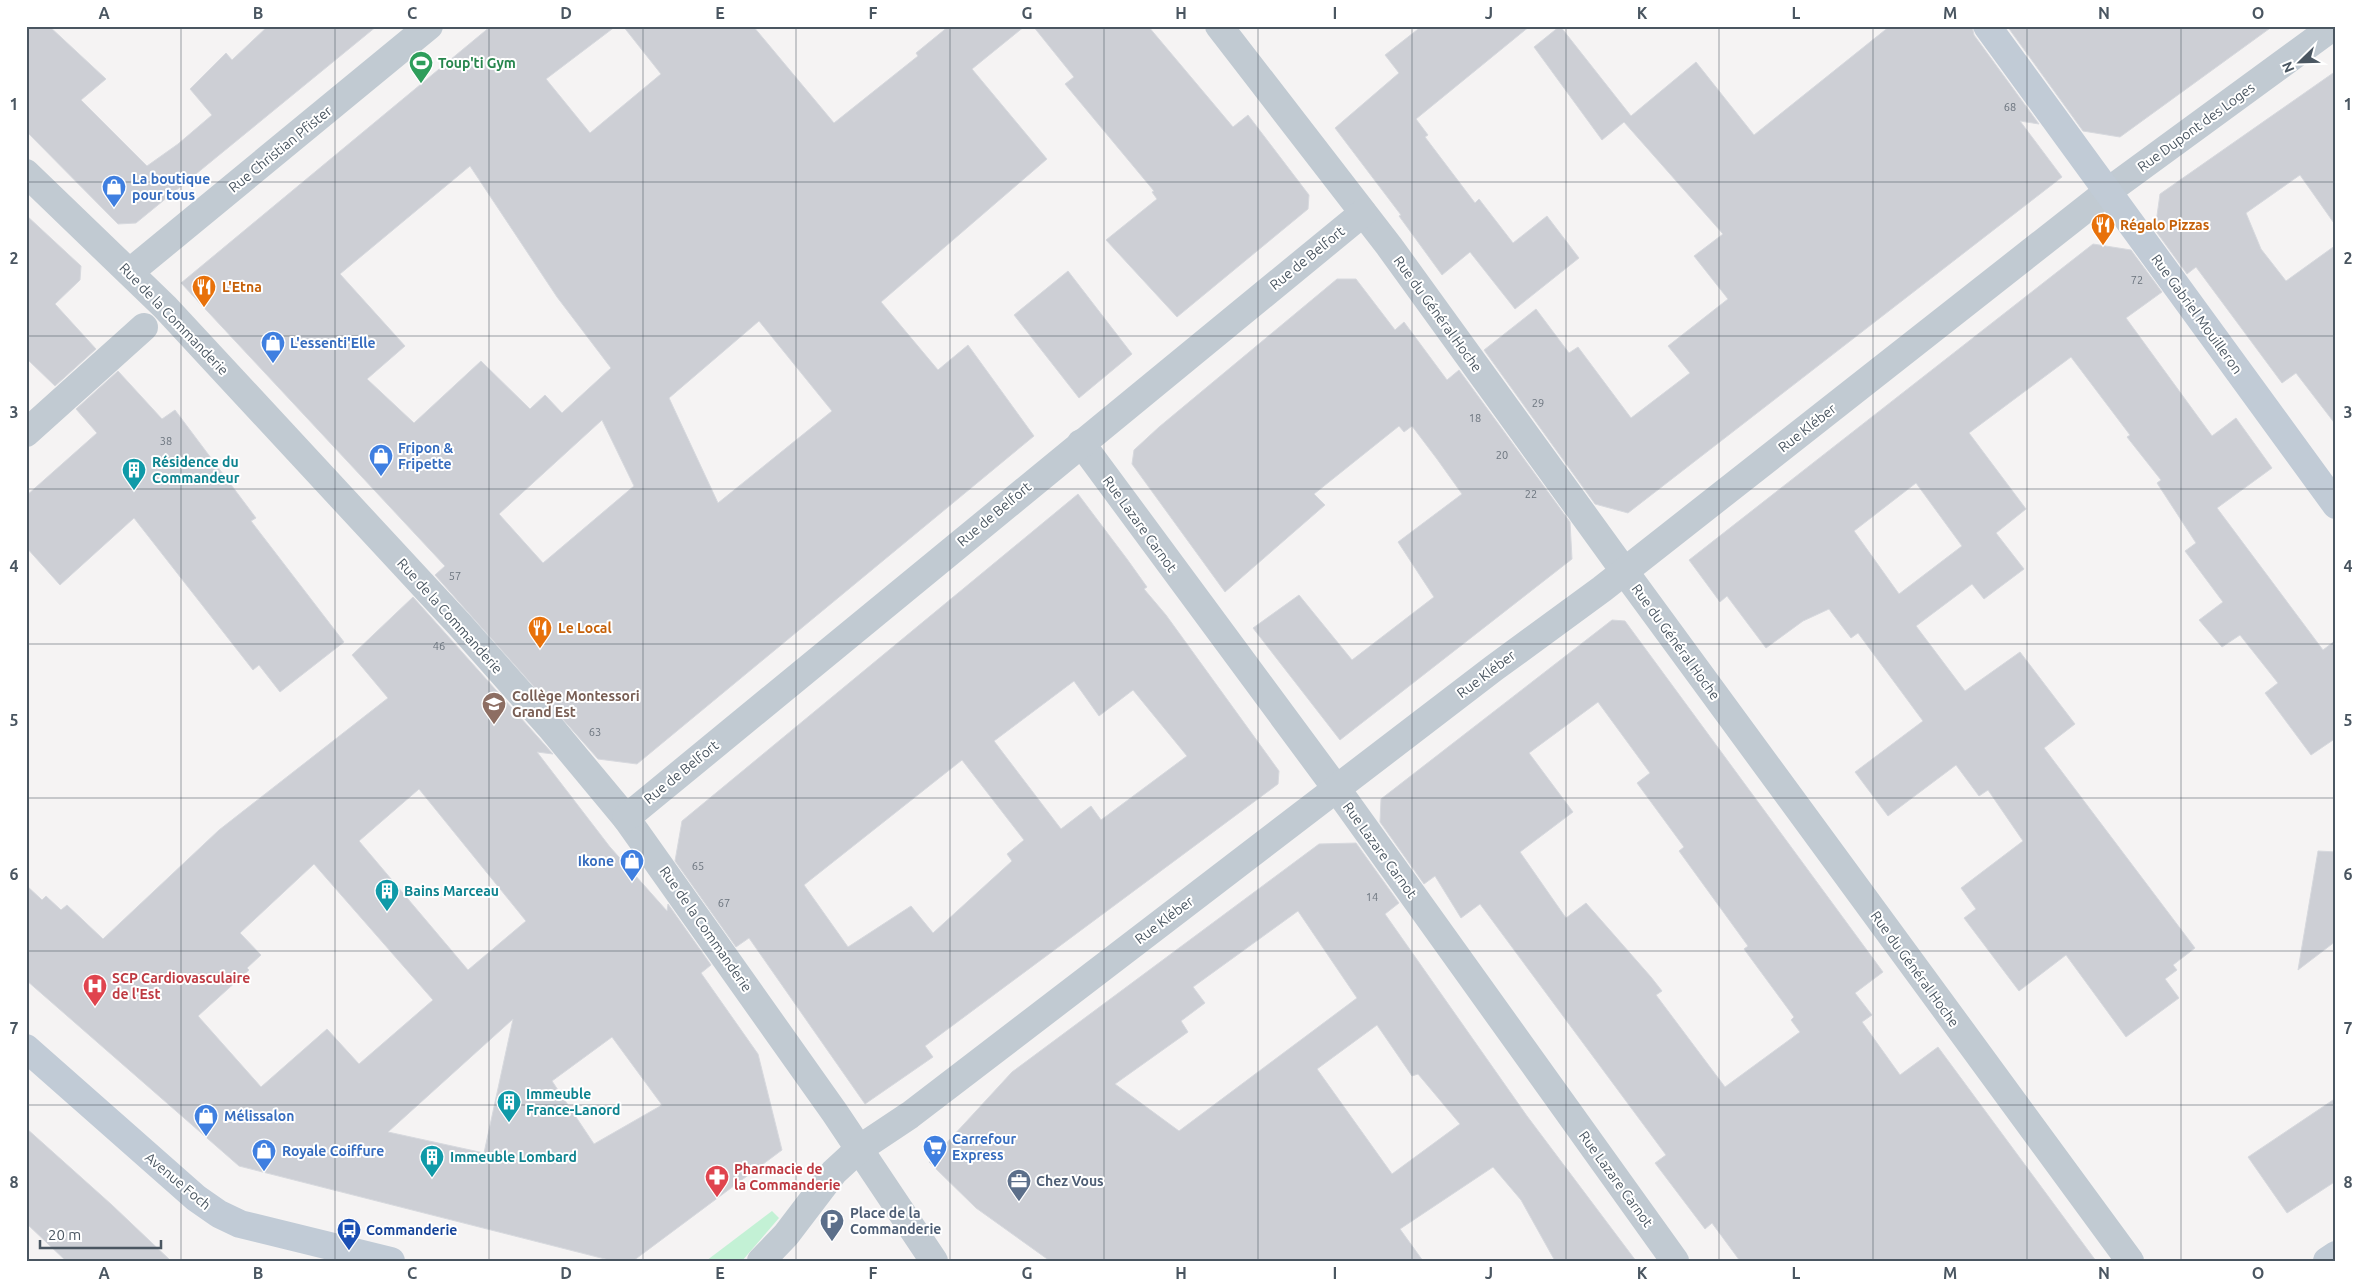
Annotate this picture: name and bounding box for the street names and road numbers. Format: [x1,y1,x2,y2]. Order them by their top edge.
street label: Rue Dupont des Loges [2134,79,2258,175]
street label: Rue Christian Pfister [225,102,335,195]
street label: Rue de Belfort [1266,223,1348,293]
street label: Rue Gabriel Mouilleron [2148,251,2246,377]
street label: Rue du Général Hoche [1391,253,1485,375]
street label: Rue de la Commanderie [116,260,232,378]
street label: Rue Kléber [1775,400,1840,455]
street label: Rue Lazare Carnot [1100,473,1180,575]
street label: Rue de Belfort [954,478,1035,550]
street label: Rue de la Commanderie [394,555,506,677]
street label: Rue du Général Hoche [1629,581,1723,703]
street label: Rue Kléber [1454,646,1519,701]
street label: Rue de Belfort [640,737,722,807]
street label: Rue Lazare Carnot [1340,799,1420,901]
street label: Rue de la Commanderie [657,863,755,995]
street label: Rue Kléber [1132,892,1197,947]
street label: Rue du Général Hoche [1868,908,1962,1030]
street label: Rue Lazare Carnot [1576,1128,1656,1230]
street label: Avenue Foch [142,1149,214,1213]

